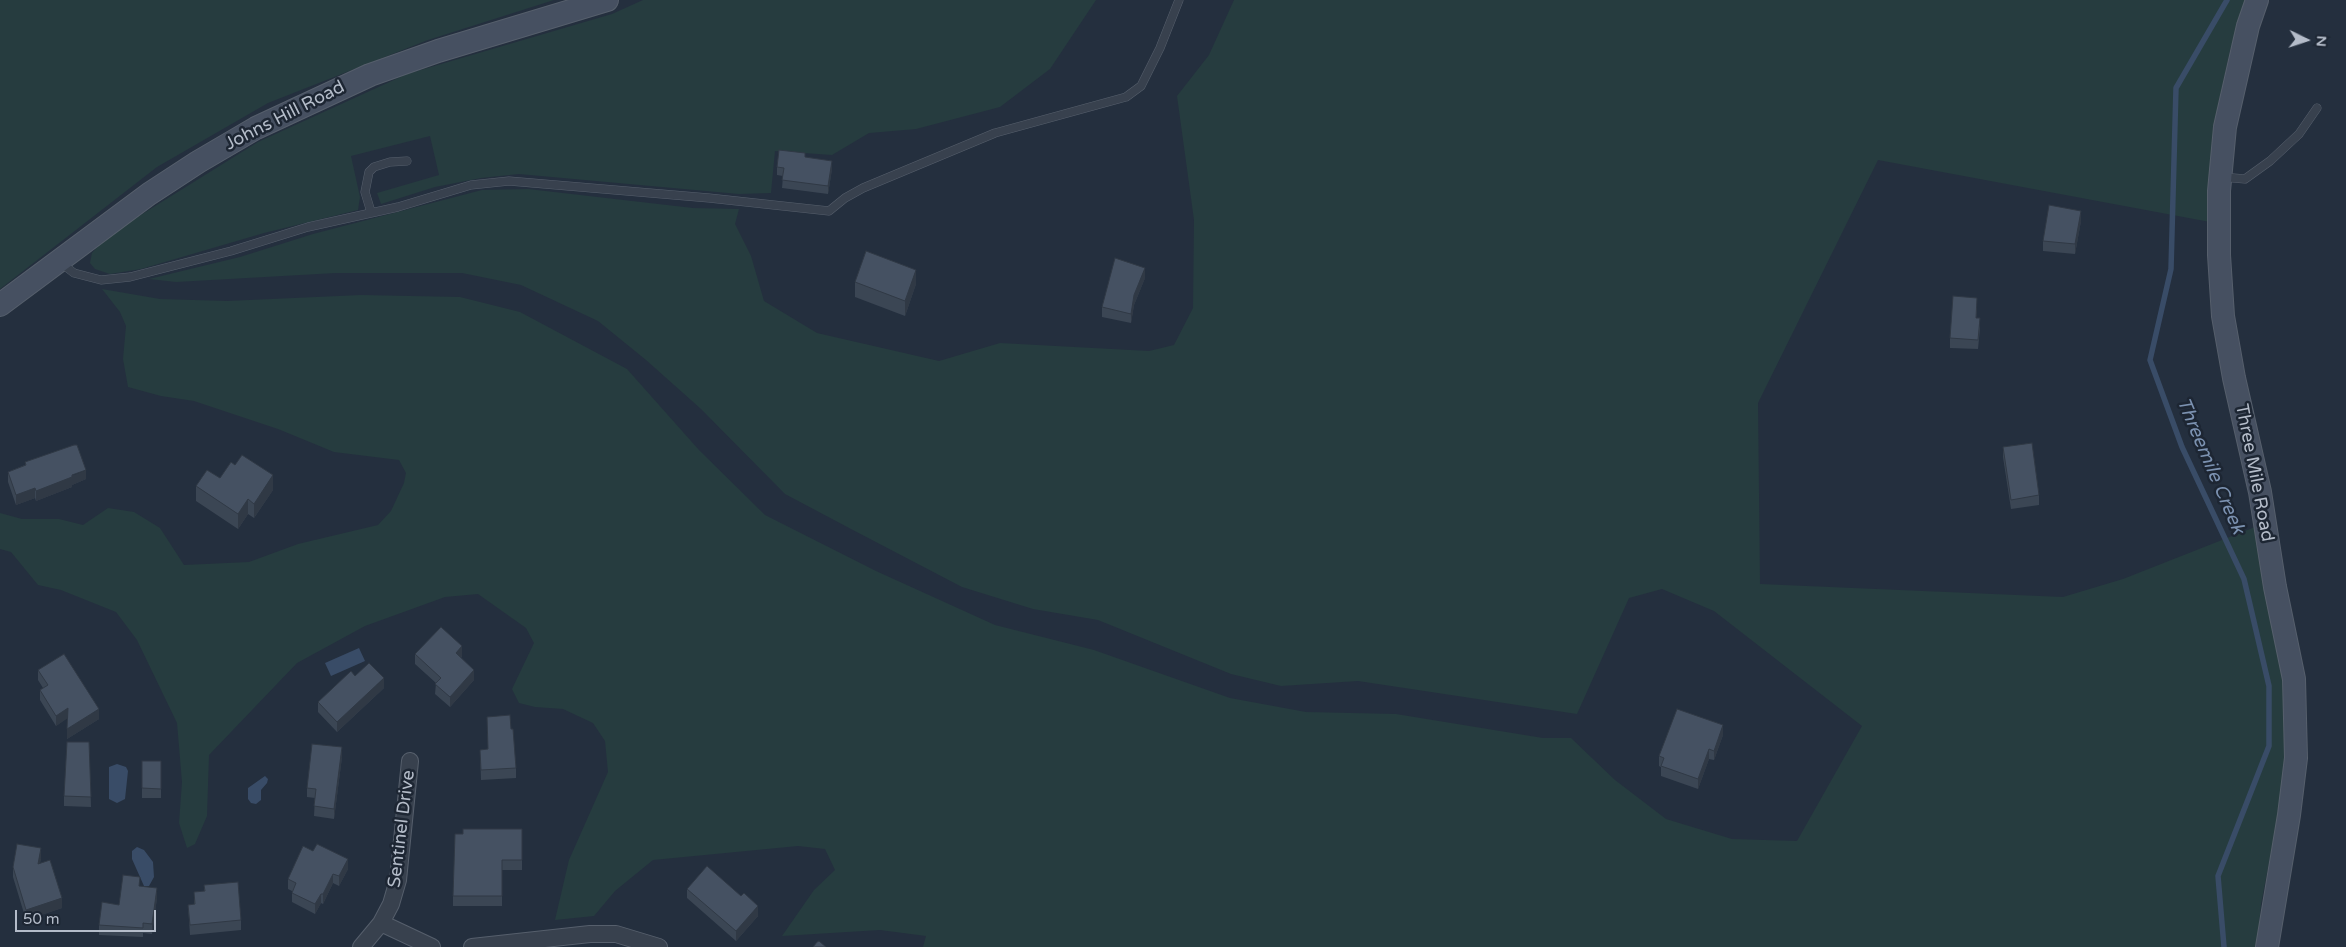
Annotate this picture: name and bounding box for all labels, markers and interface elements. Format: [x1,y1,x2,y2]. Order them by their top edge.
north arrow [2281,15,2331,65]
text: N [2313,35,2330,47]
street label: Johns Hill Road [222,77,348,155]
water label: Threemile Creek [2171,394,2249,538]
street label: Three Mile Road [2230,402,2278,544]
street label: Sentinel Drive [384,769,420,889]
scale bar [18,900,159,932]
text: 50 m [23,910,60,928]

